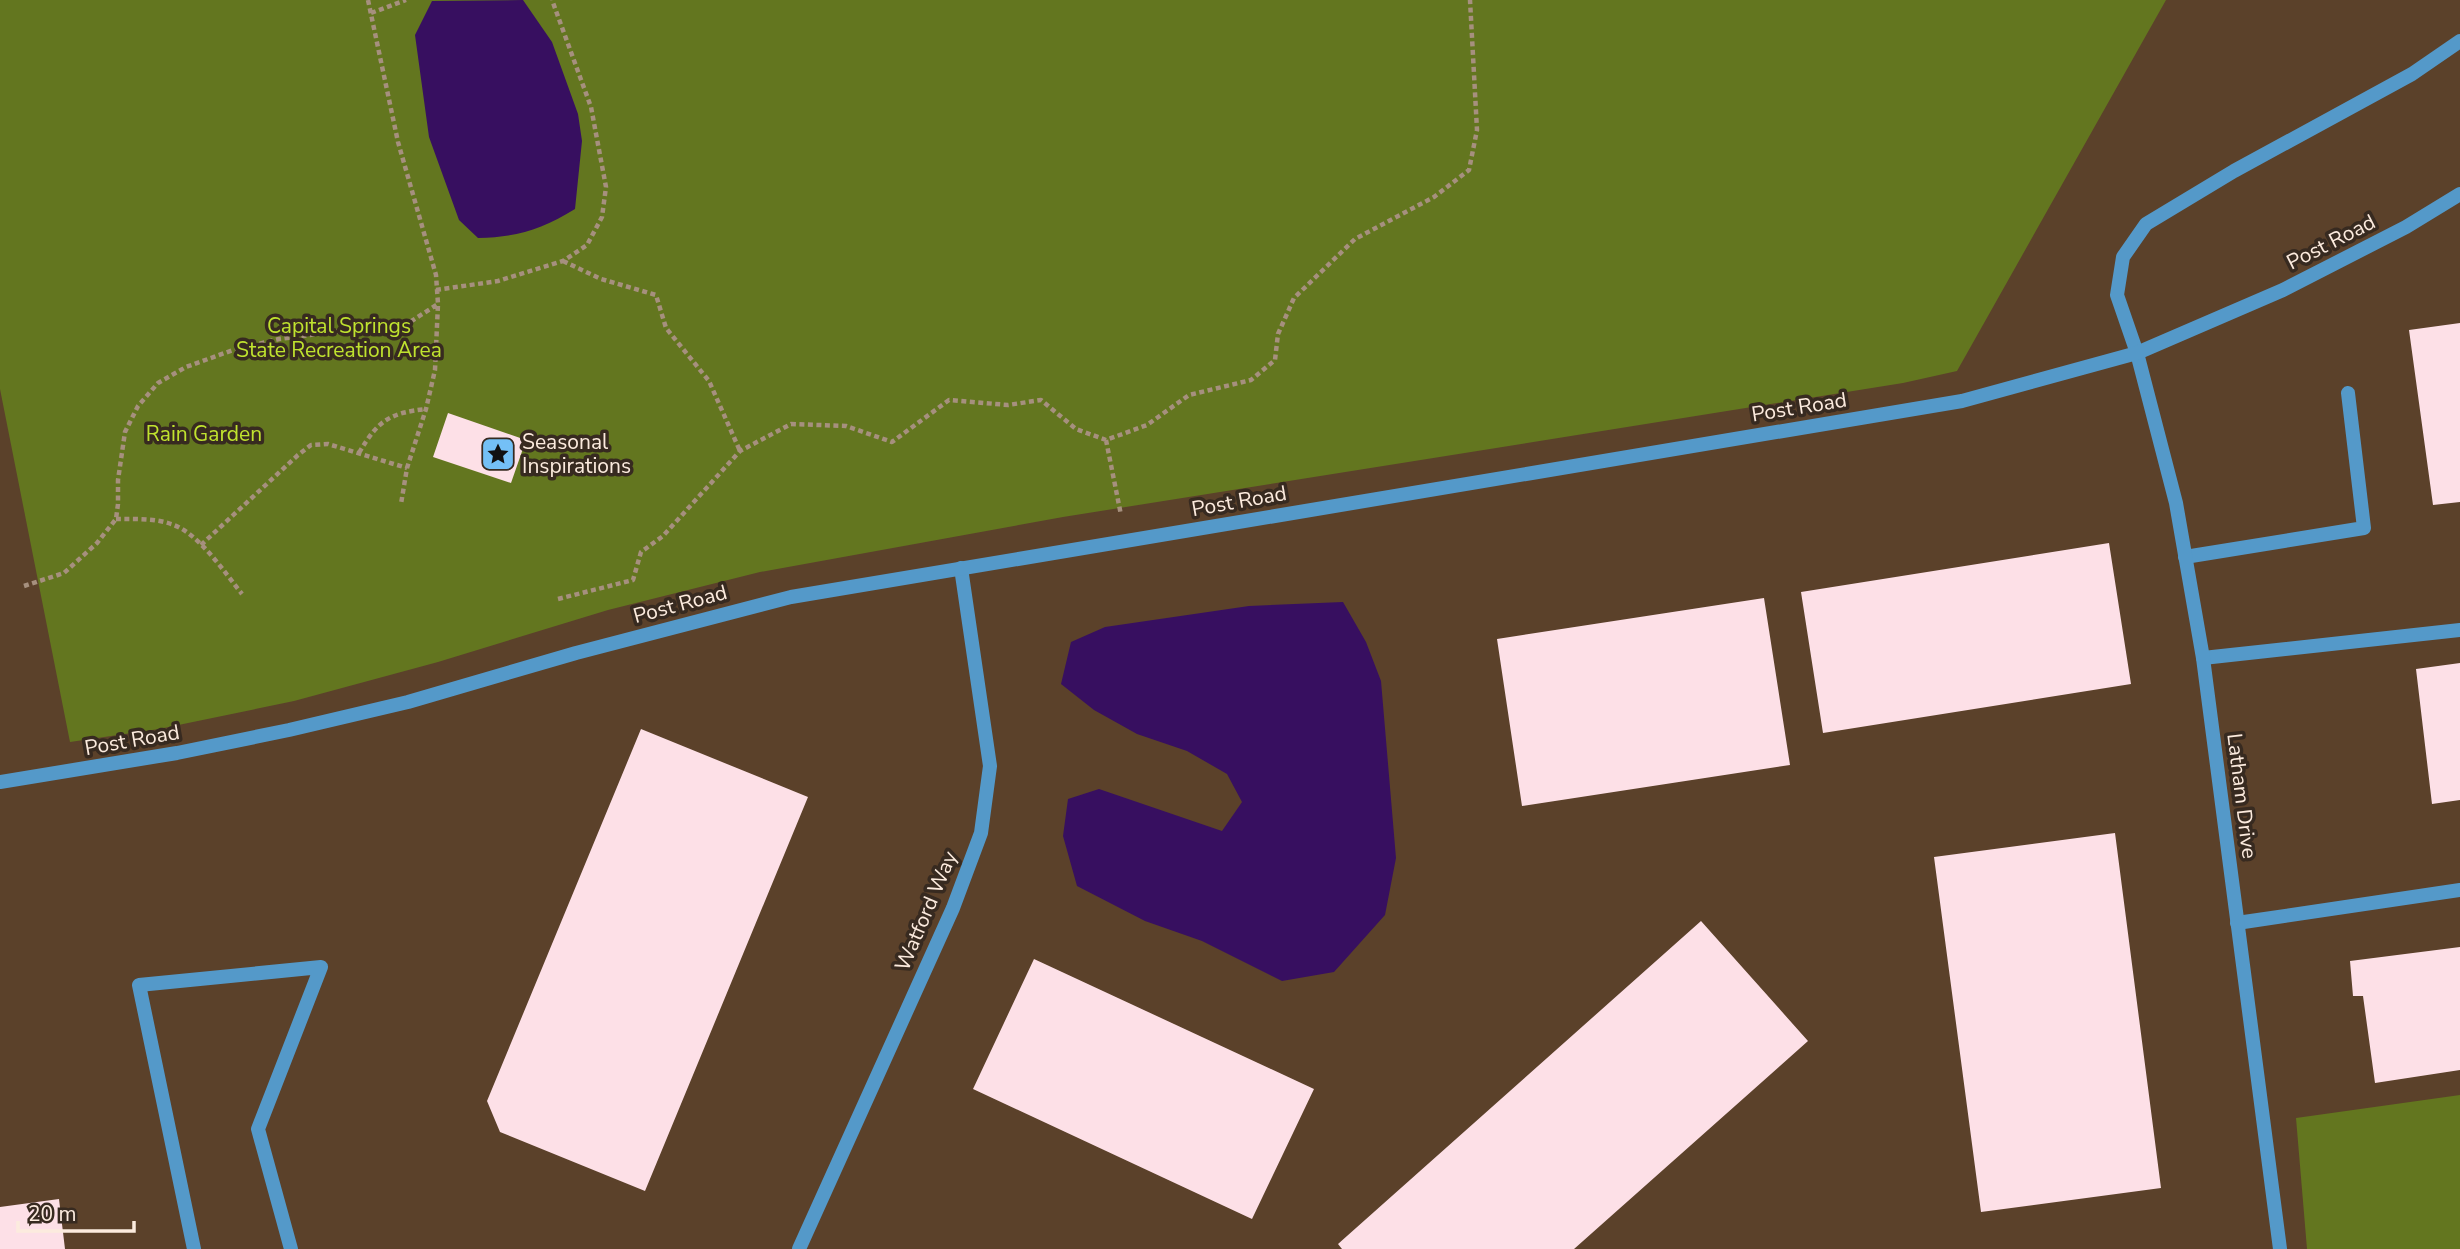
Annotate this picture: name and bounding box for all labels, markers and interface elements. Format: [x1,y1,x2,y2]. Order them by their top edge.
street label: Post Road [2282,208,2380,276]
park label: Capital Springs State Recreation Area [236,312,442,364]
street label: Post Road [1749,386,1849,428]
park label: Rain Garden [146,420,262,448]
place label: Seasonal Inspirations [522,428,631,480]
place icon: Seasonal Inspirations [479,435,517,473]
street label: Post Road [1189,479,1289,523]
street label: Post Road [630,578,730,630]
street label: Post Road [82,718,182,762]
street label: Latham Drive [2220,732,2264,860]
street label: Watford Way [888,847,964,975]
scale bar [18,1190,133,1234]
text: 20 m [28,1200,77,1228]

